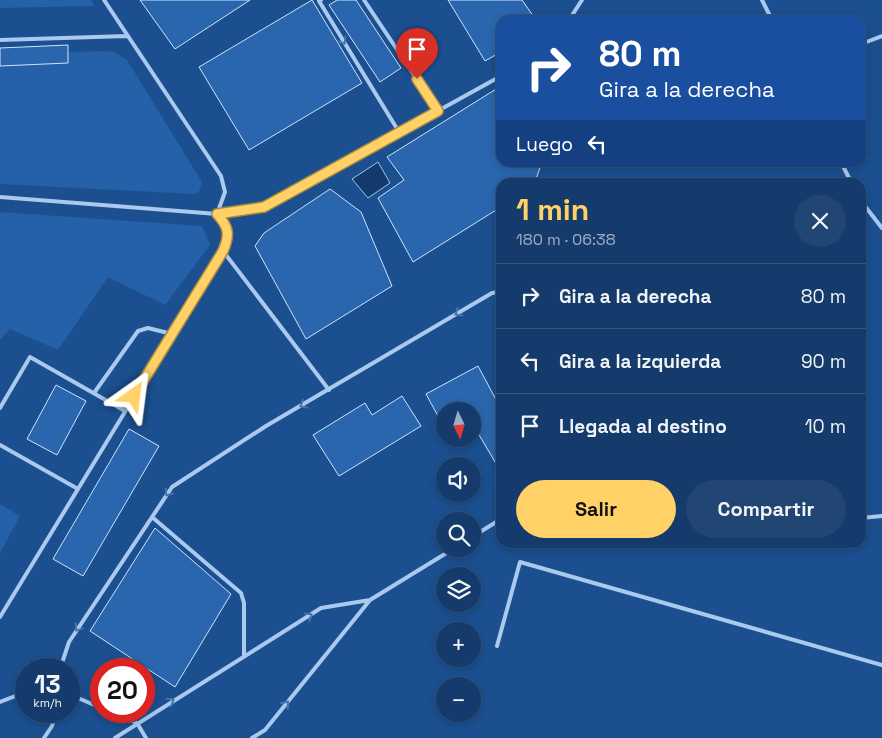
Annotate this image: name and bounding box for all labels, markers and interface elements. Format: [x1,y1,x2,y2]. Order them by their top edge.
pin [396,28,438,79]
text: 80 m [599,32,681,76]
one-way arrow [337,35,346,44]
icon: arrive [403,35,431,63]
icon: right [516,35,581,100]
text: Gira a la derecha [599,75,775,103]
icon: left [583,130,611,158]
text: Luego [516,132,573,157]
text: 1 min [516,190,589,229]
button: close [794,195,846,247]
text: 180 m · 06:38 [516,229,616,250]
icon: right [516,282,544,310]
text: Gira a la derecha [559,284,711,309]
text: 80 m [801,284,846,309]
one-way arrow [455,307,464,317]
icon: left [516,347,544,375]
text: Gira a la izquierda [559,349,721,374]
text: 90 m [801,349,846,374]
position arrow [107,369,159,421]
one-way arrow [300,399,309,409]
north arrow [436,402,481,448]
map controls [436,402,481,722]
icon: arrive [516,412,544,440]
text: Llegada al destino [559,414,727,439]
text: 10 m [805,414,846,439]
button: sound [436,457,481,502]
button: Salir [516,480,676,538]
button: Compartir [686,480,846,538]
one-way arrow [165,488,174,497]
button: search [436,512,481,557]
button: layers [436,567,481,612]
one-way arrow [303,613,312,622]
button: + [436,622,481,667]
one-way arrow [74,623,84,632]
speed limit sign: 20 [90,658,155,723]
text: 13 [34,668,61,700]
button: − [436,677,481,722]
text: km/h [33,695,62,711]
one-way arrow [165,698,174,708]
one-way arrow [281,701,289,710]

